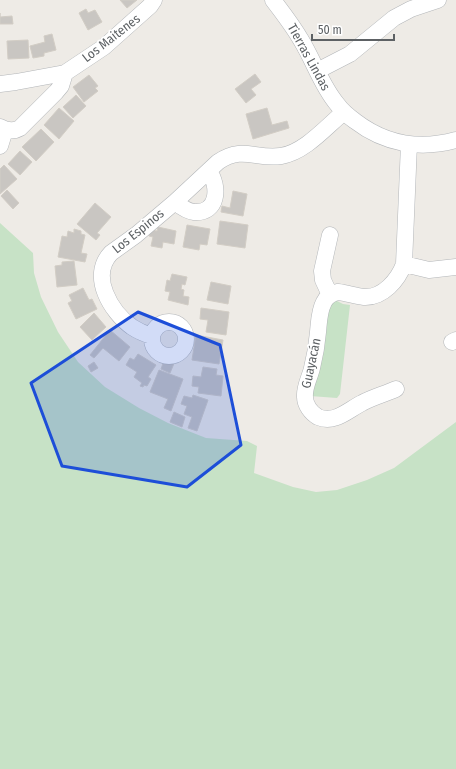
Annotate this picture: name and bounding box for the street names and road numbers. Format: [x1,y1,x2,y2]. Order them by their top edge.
street label: Los Maitenes [79,11,143,65]
street label: Tierras Lindas [285,21,334,93]
street label: Los Espinos [109,205,167,256]
street label: Guayacán [298,336,324,390]

